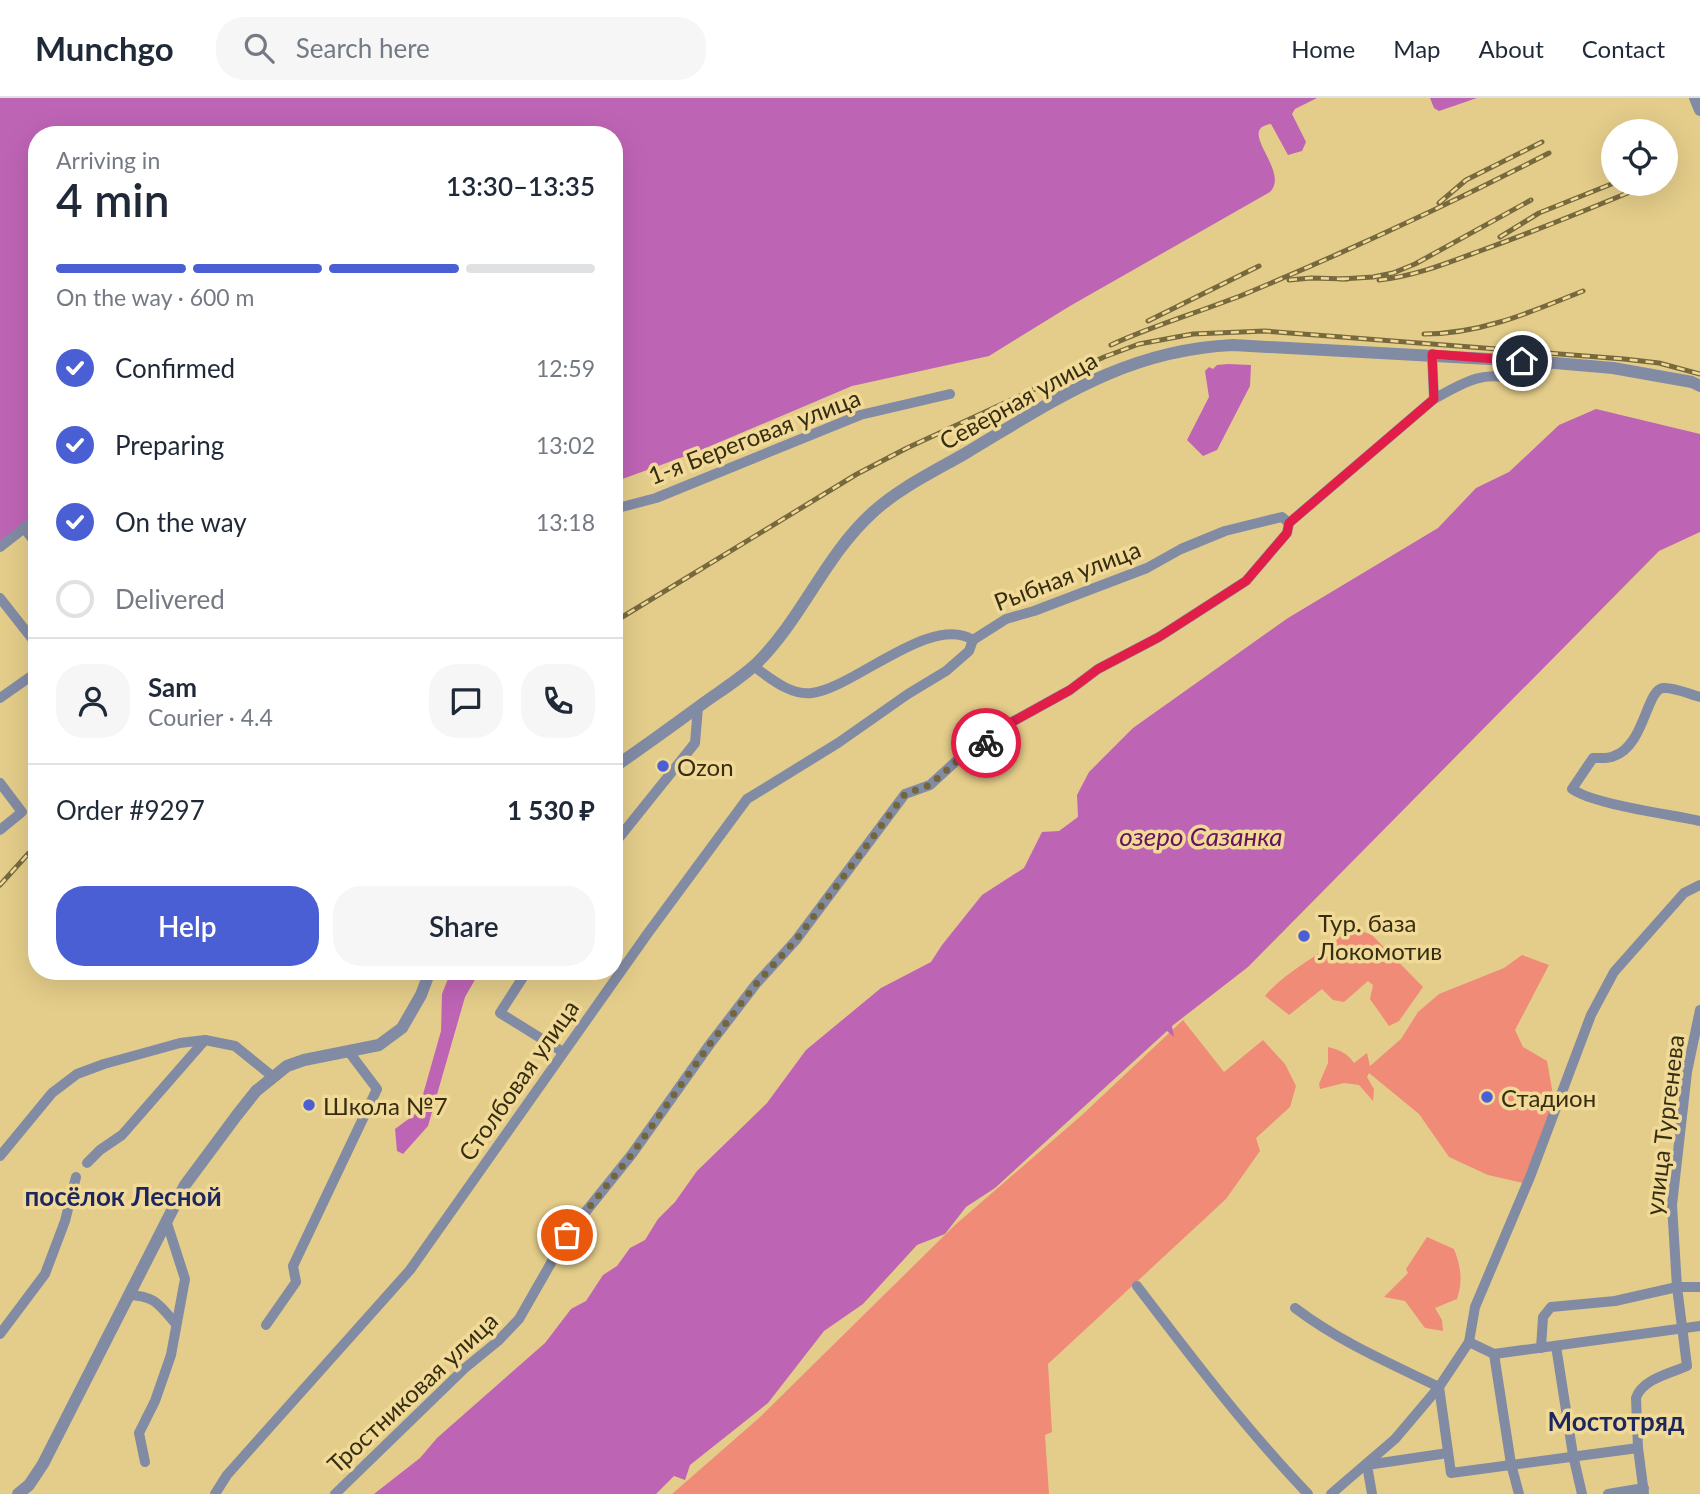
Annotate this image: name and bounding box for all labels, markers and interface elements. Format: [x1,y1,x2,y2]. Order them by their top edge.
search box [216,17,706,80]
text: Munchgo [35,28,174,68]
icon: search [240,29,278,67]
text: Search here [296,32,430,64]
text: Home [1291,34,1355,63]
text: Map [1393,34,1441,63]
text: About [1479,34,1544,63]
text: Contact [1582,34,1665,63]
map controls [1601,119,1678,196]
button: locate [1601,119,1678,196]
text: Arriving in [56,146,160,174]
text: 13:30–13:35 [446,170,595,202]
text: 4 min [56,172,170,227]
text: On the way · 600 m [56,283,255,311]
pin [1492,331,1552,391]
icon: home [1503,342,1541,380]
street label: Северная улица [934,345,1102,455]
icon: check [56,349,94,387]
text: Confirmed [115,352,235,384]
text: 12:59 [536,354,595,382]
street label: 1-я Береговая улица [644,382,864,490]
icon: check [56,426,94,464]
text: Preparing [115,429,224,461]
text: 13:02 [536,431,595,459]
icon: check [56,503,94,541]
text: On the way [115,506,247,538]
text: 13:18 [536,508,595,536]
street label: Рыбная улица [990,534,1144,616]
text: Delivered [115,583,225,615]
button: person [56,664,130,738]
button: chat [429,664,503,738]
button: phone [521,664,595,738]
text: Sam [148,671,197,703]
text: Courier · 4.4 [148,703,273,731]
courier [951,708,1021,778]
icon: bike [967,724,1005,762]
place label: Ozon [677,752,734,781]
marker: Ozon [655,758,671,774]
text: Order #9297 [56,794,205,826]
text: 1 530 ₽ [507,794,595,826]
water label: озеро Сазанка [1119,820,1283,852]
button: Help [56,886,319,966]
button: Share [333,886,595,966]
place label: Тур. база Локомотив [1317,908,1442,965]
marker: Тур. база Локомотив [1296,928,1312,944]
street label: Столбовая улица [452,994,584,1166]
street label: улица Тургенева [1639,1033,1689,1217]
place label: Стадион [1501,1083,1596,1112]
marker: Стадион [1479,1089,1495,1105]
place label: Школа №7 [323,1091,448,1120]
marker: Школа №7 [301,1097,317,1113]
district label: посёлок Лесной [24,1180,222,1212]
pin [537,1205,597,1265]
icon: bag [548,1216,586,1254]
street label: Тростниковая улица [321,1306,503,1478]
district label: Мостотряд [1548,1405,1685,1437]

